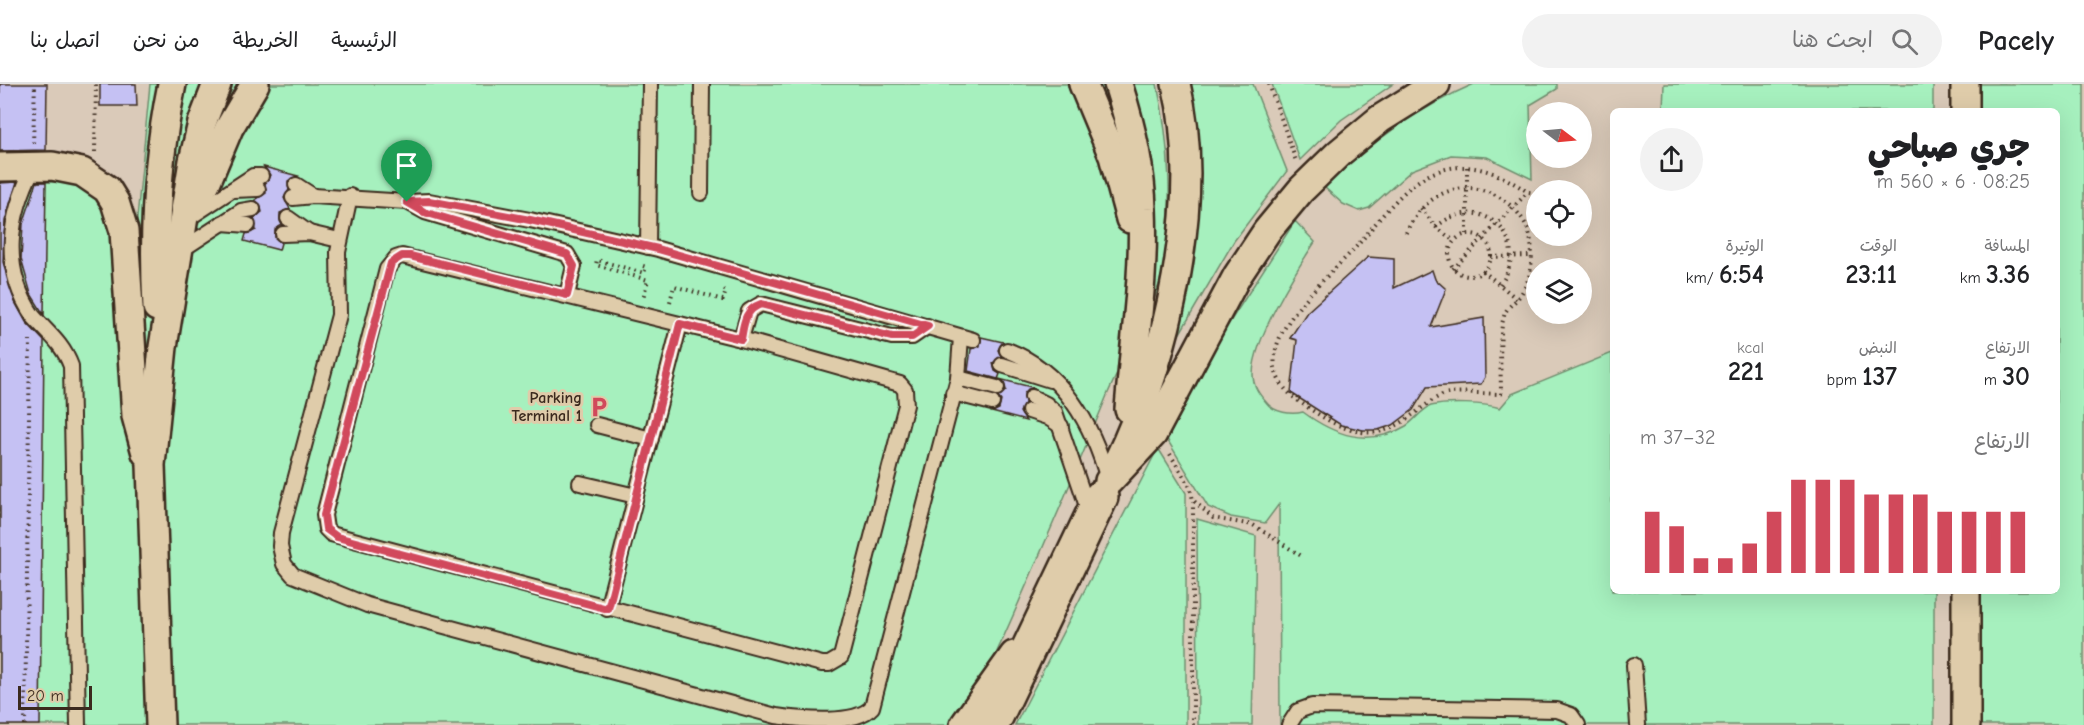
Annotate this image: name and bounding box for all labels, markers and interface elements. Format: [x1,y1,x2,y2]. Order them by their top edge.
search box [1522,14,1942,68]
icon: search [1888,25,1921,58]
text: Pacely [1978,25,2054,57]
text: ابحث هنا [1792,27,1873,53]
text: اتصل بنا [30,28,100,52]
text: من نحن [133,28,200,52]
text: الخريطة [233,28,298,52]
text: الرئيسية [331,28,397,52]
north arrow [1526,102,1592,168]
map controls [1526,102,1592,324]
button: share [1640,128,1703,191]
text: جري صباحي [1868,128,2030,166]
pin [381,140,432,202]
icon: arrive [390,149,423,182]
text: 08:25 · 6 × 560 m [1877,170,2030,193]
button: locate [1526,180,1592,246]
text: الوتيرة [1725,237,1764,255]
text: الوقت [1860,237,1897,255]
text: المسافة [1984,237,2030,255]
button: layers [1526,258,1592,324]
text: 6:54 [1719,260,1764,290]
text: 23:11 [1845,260,1897,290]
text: 3.36 [1986,260,2030,290]
text: /km [1686,269,1719,287]
text: km [1960,269,1986,287]
text: kcal [1737,339,1764,357]
text: النبض [1859,339,1897,357]
text: الارتفاع [1985,339,2030,357]
text: 221 [1728,357,1764,387]
text: 137 [1862,362,1897,392]
text: 30 [2002,362,2030,392]
text: bpm [1827,371,1862,389]
text: m [1984,371,2002,389]
place label: Parking Terminal 1 [511,389,582,425]
parking icon: Parking Terminal 1 [587,395,611,419]
text: 32–37 m [1640,426,1715,449]
text: الارتفاع [1974,430,2030,453]
scale bar [18,683,92,710]
text: 20 m [27,687,64,705]

